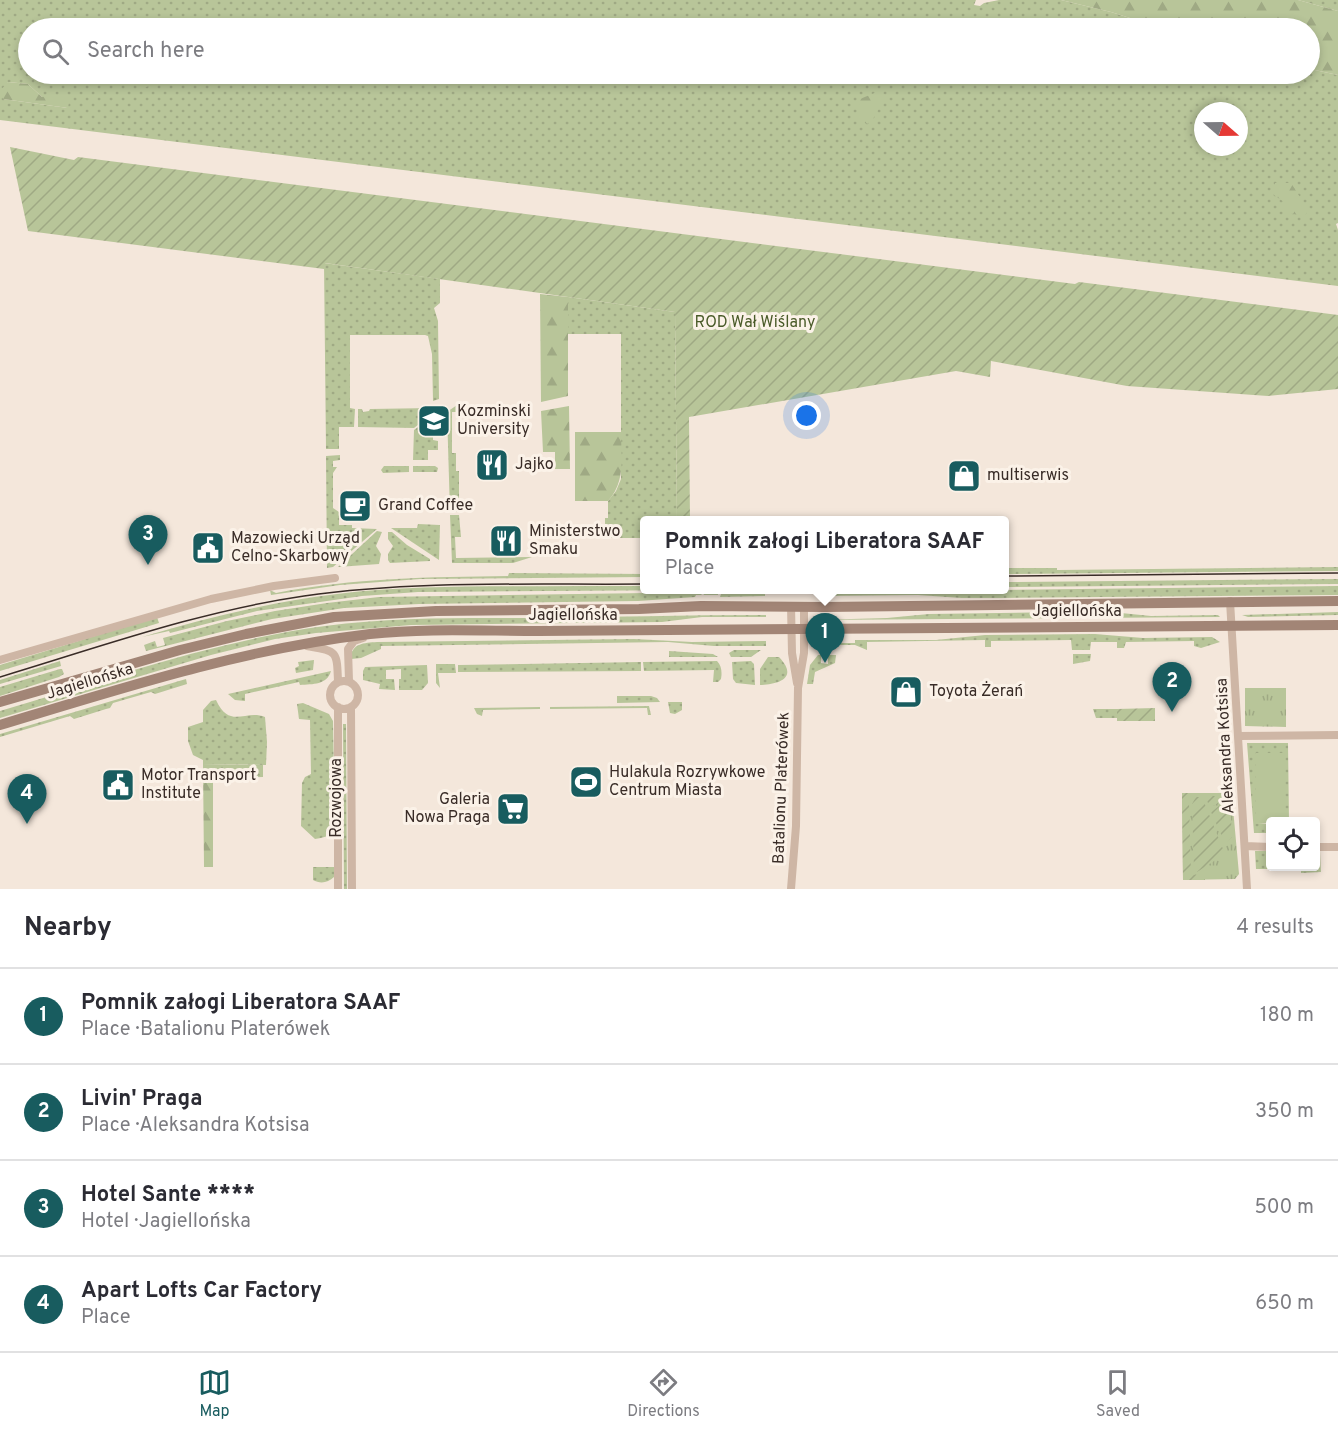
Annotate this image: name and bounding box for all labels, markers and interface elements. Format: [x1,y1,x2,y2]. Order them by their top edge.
search box [18,18,1320,84]
icon: search [39,35,72,68]
text: Search here [87,38,205,65]
north arrow [1194,102,1248,156]
park label: ROD Wał Wiślany [695,313,815,333]
your location [792,401,821,430]
place label: Kozminski University [457,402,531,440]
school or university icon: Kozminski University [416,403,452,439]
restaurant icon: Jajko [474,447,510,483]
place label: Jajko [515,455,554,475]
shop icon: multiserwis [946,458,982,494]
place label: multiserwis [987,466,1069,486]
cafe icon: Grand Coffee [337,488,373,524]
place label: Grand Coffee [378,496,473,516]
pin: 3 [128,516,168,565]
popup [640,516,1009,594]
place label: Ministerstwo Smaku [529,522,620,560]
restaurant icon: Ministerstwo Smaku [488,523,524,559]
place label: Mazowiecki Urząd Celno-Skarbowy [231,529,360,567]
text: Pomnik załogi Liberatora SAAF [665,529,984,556]
public building icon: Mazowiecki Urząd Celno-Skarbowy [190,530,226,566]
text: Place [665,556,714,582]
street label: Jagiellońska [1032,602,1122,622]
street label: Jagiellońska [528,606,618,626]
pin: 1 [806,614,844,663]
street label: Jagiellońska [44,659,136,705]
pin: 2 [1152,662,1192,712]
shop icon: Toyota Żerań [888,674,924,710]
street label: Aleksandra Kotsisa [1212,677,1240,815]
place label: Toyota Żerań [929,681,1023,702]
street label: Batalionu Platerówek [769,712,795,864]
street label: Rozwojowa [327,758,347,838]
place label: Hulakula Rozrywkowe Centrum Miasta [609,763,765,801]
sports icon: Hulakula Rozrywkowe Centrum Miasta [568,764,604,800]
place label: Motor Transport Institute [141,766,256,804]
public building icon: Motor Transport Institute [100,767,136,803]
pin: 4 [8,774,46,824]
place label: Galeria Nowa Praga [404,790,490,828]
supermarket icon: Galeria Nowa Praga [495,791,531,827]
map controls [1266,817,1320,871]
button: locate [1266,817,1320,871]
text: Nearby [24,912,112,945]
text: 4 results [1237,915,1314,941]
text: Pomnik załogi Liberatora SAAF [81,990,400,1017]
text: 1 [40,1003,48,1029]
text: 180 m [1260,1003,1314,1029]
text: Place · Batalionu Platerówek [81,1017,330,1043]
text: Livin' Praga [81,1086,202,1113]
text: 2 [37,1099,50,1125]
text: 350 m [1255,1099,1314,1125]
text: Place · Aleksandra Kotsisa [81,1113,310,1139]
text: Hotel Sante **** [81,1182,255,1209]
text: 3 [38,1195,50,1221]
text: 500 m [1254,1195,1314,1221]
text: Hotel · Jagiellońska [81,1209,251,1235]
text: Apart Lofts Car Factory [81,1278,322,1305]
text: 4 [37,1291,50,1317]
text: 650 m [1255,1291,1314,1317]
text: Place [81,1305,131,1331]
tab: Map [198,1366,231,1422]
tab: Directions [627,1366,700,1422]
tab: Saved [1096,1366,1140,1422]

